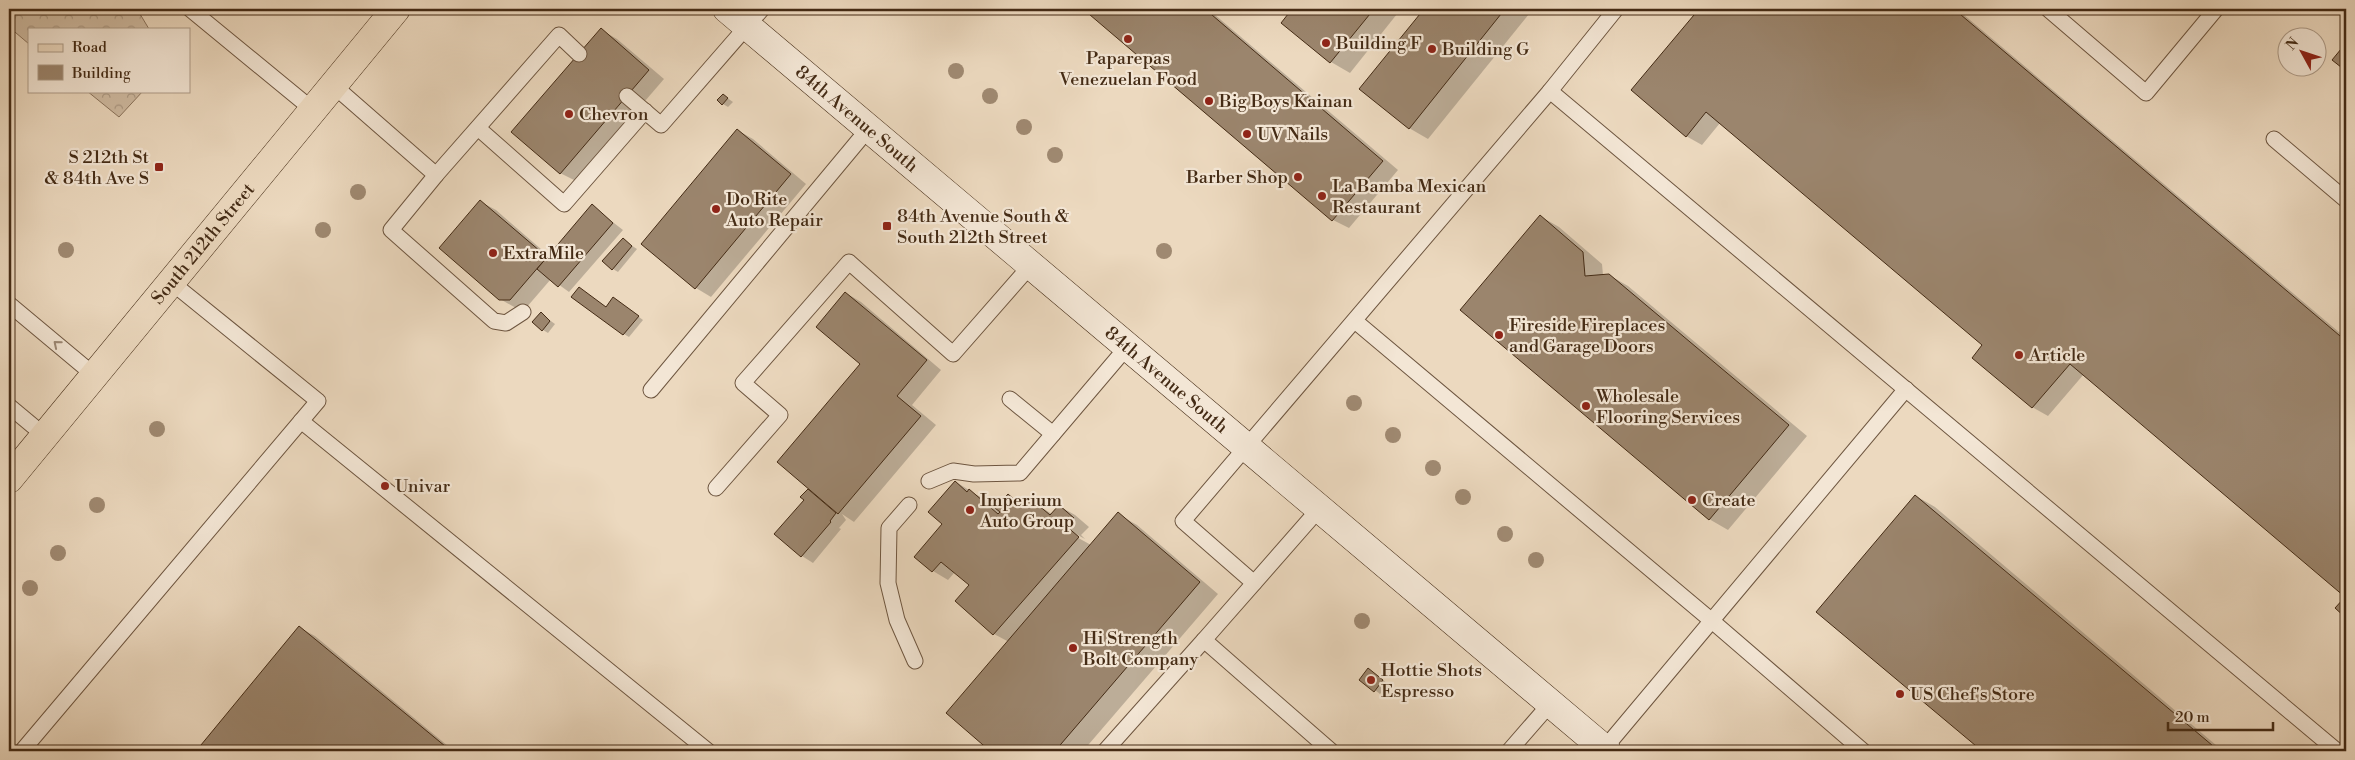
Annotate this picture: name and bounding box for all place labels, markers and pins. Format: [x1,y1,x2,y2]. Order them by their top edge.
place label: Building F [1335,32,1422,55]
marker: Paparepas Venezuelan Food [1122,33,1134,45]
marker: Building F [1320,37,1332,49]
place label: Building G [1441,38,1530,61]
marker: Building G [1426,43,1438,55]
place label: Paparepas Venezuelan Food [1058,47,1198,91]
place label: Big Boys Kainan [1218,90,1353,113]
marker: Big Boys Kainan [1203,95,1215,107]
place label: Chevron [579,103,649,126]
marker: Chevron [563,108,575,120]
place label: UV Nails [1257,123,1328,146]
marker: UV Nails [1241,128,1253,140]
place label: S 212th St & 84th Ave S [45,146,150,190]
marker: S 212th St & 84th Ave S [153,161,165,173]
place label: Barber Shop [1185,166,1288,189]
marker: Barber Shop [1292,171,1304,183]
place label: La Bamba Mexican Restaurant [1332,175,1487,219]
place label: Do Rite Auto Repair [725,188,823,232]
marker: La Bamba Mexican Restaurant [1316,190,1328,202]
marker: Do Rite Auto Repair [710,203,722,215]
place label: 84th Avenue South & South 212th Street [897,205,1070,249]
marker: 84th Avenue South & South 212th Street [881,220,893,232]
place label: ExtraMile [503,242,584,265]
marker: ExtraMile [487,247,499,259]
place label: Fireside Fireplaces and Garage Doors [1509,314,1665,358]
marker: Fireside Fireplaces and Garage Doors [1493,329,1505,341]
place label: Article [2028,344,2085,367]
marker: Article [2013,349,2025,361]
place label: Wholesale Flooring Services [1595,385,1740,429]
marker: Wholesale Flooring Services [1580,400,1592,412]
place label: Univar [395,475,451,498]
marker: Univar [379,480,391,492]
place label: Imperium Auto Group [979,489,1074,533]
place label: Create [1702,489,1756,512]
marker: Create [1686,494,1698,506]
marker: Imperium Auto Group [964,504,976,516]
place label: Hi Strength Bolt Company [1082,627,1198,671]
marker: Hi Strength Bolt Company [1067,642,1079,654]
place label: Hottie Shots Espresso [1381,659,1482,703]
marker: Hottie Shots Espresso [1365,674,1377,686]
place label: US Chef's Store [1910,683,2035,706]
marker: US Chef's Store [1894,688,1906,700]

